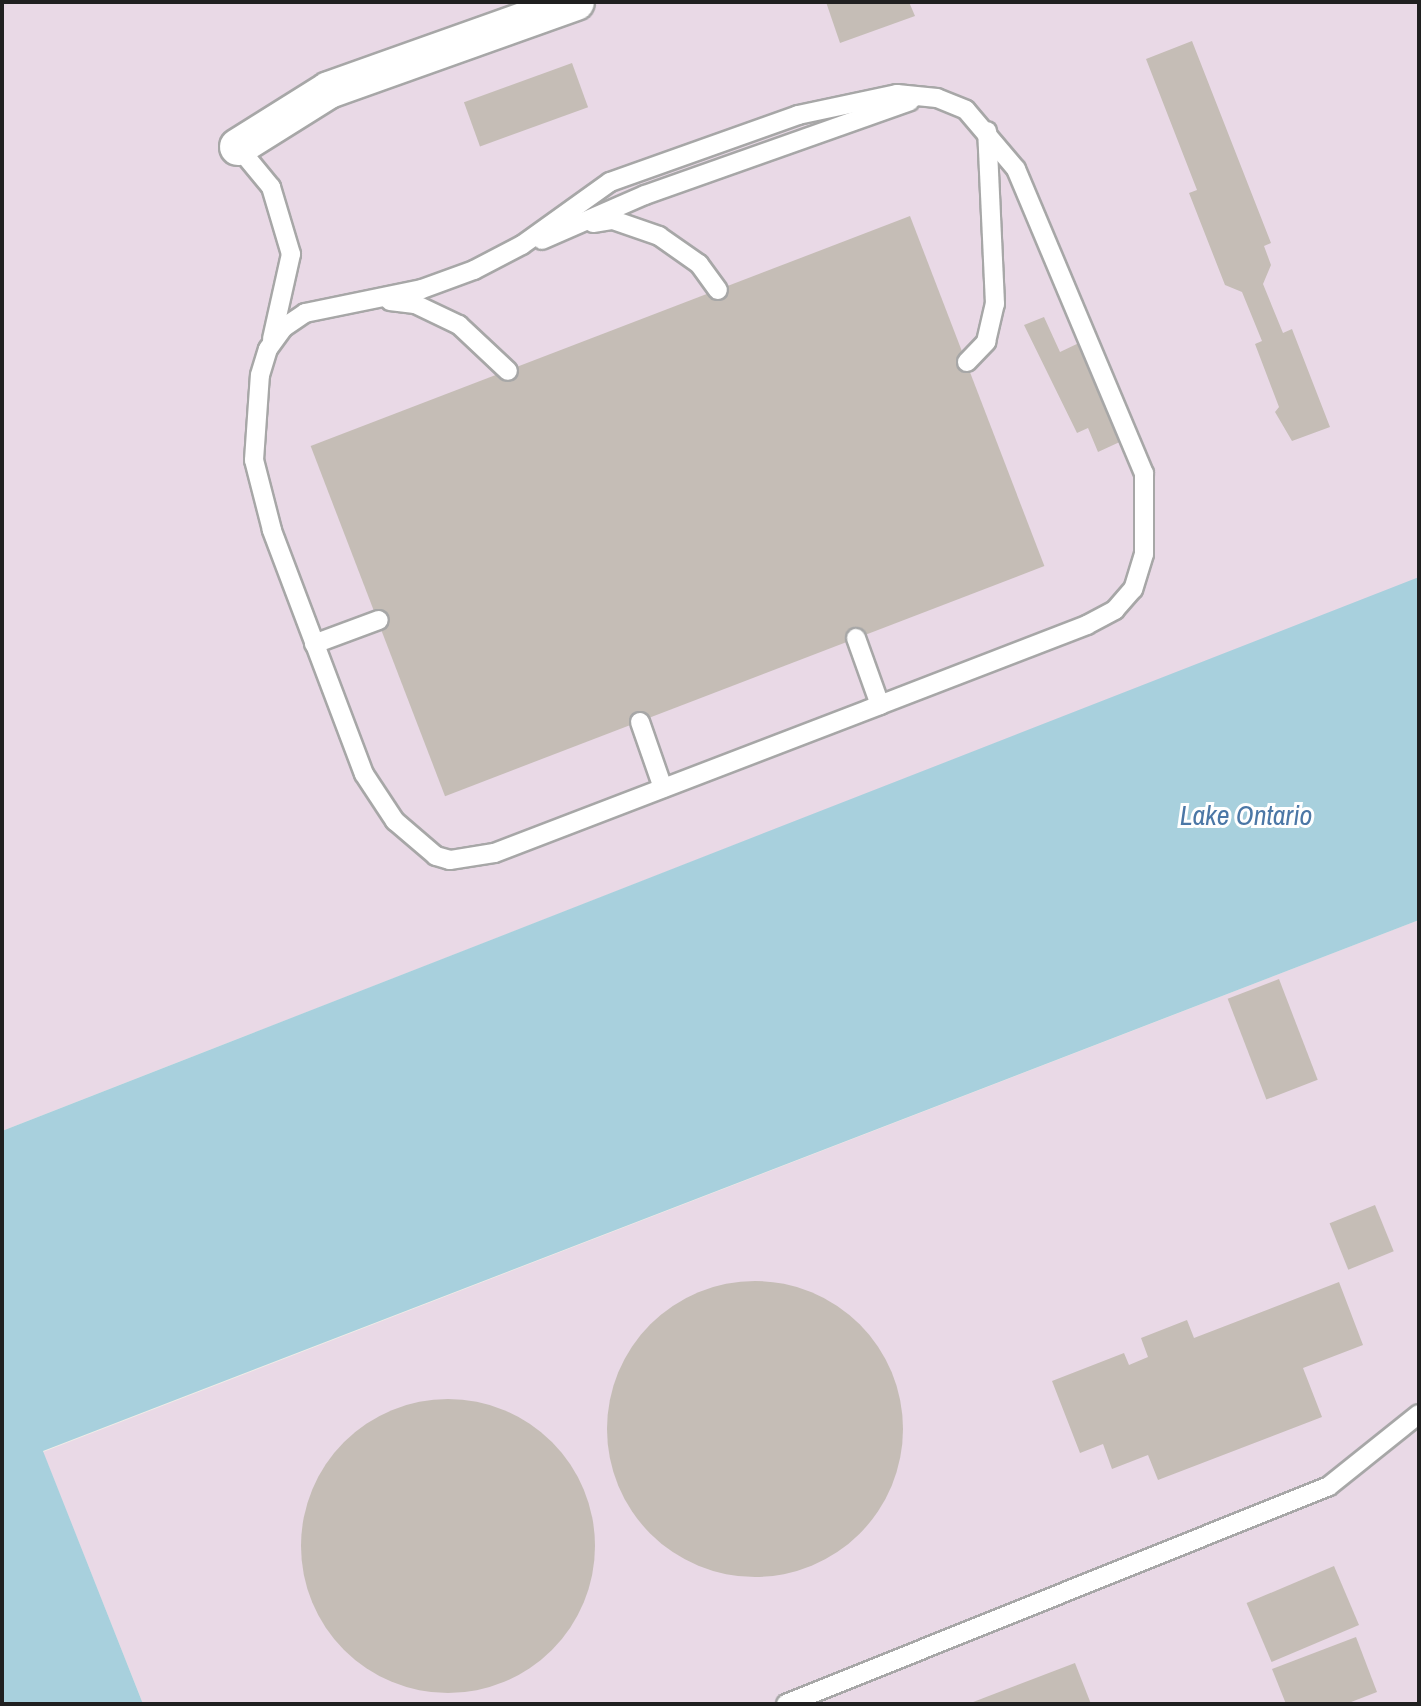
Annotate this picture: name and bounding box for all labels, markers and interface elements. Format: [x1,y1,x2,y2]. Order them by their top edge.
water label: Lake Ontario [1180,798,1312,832]

